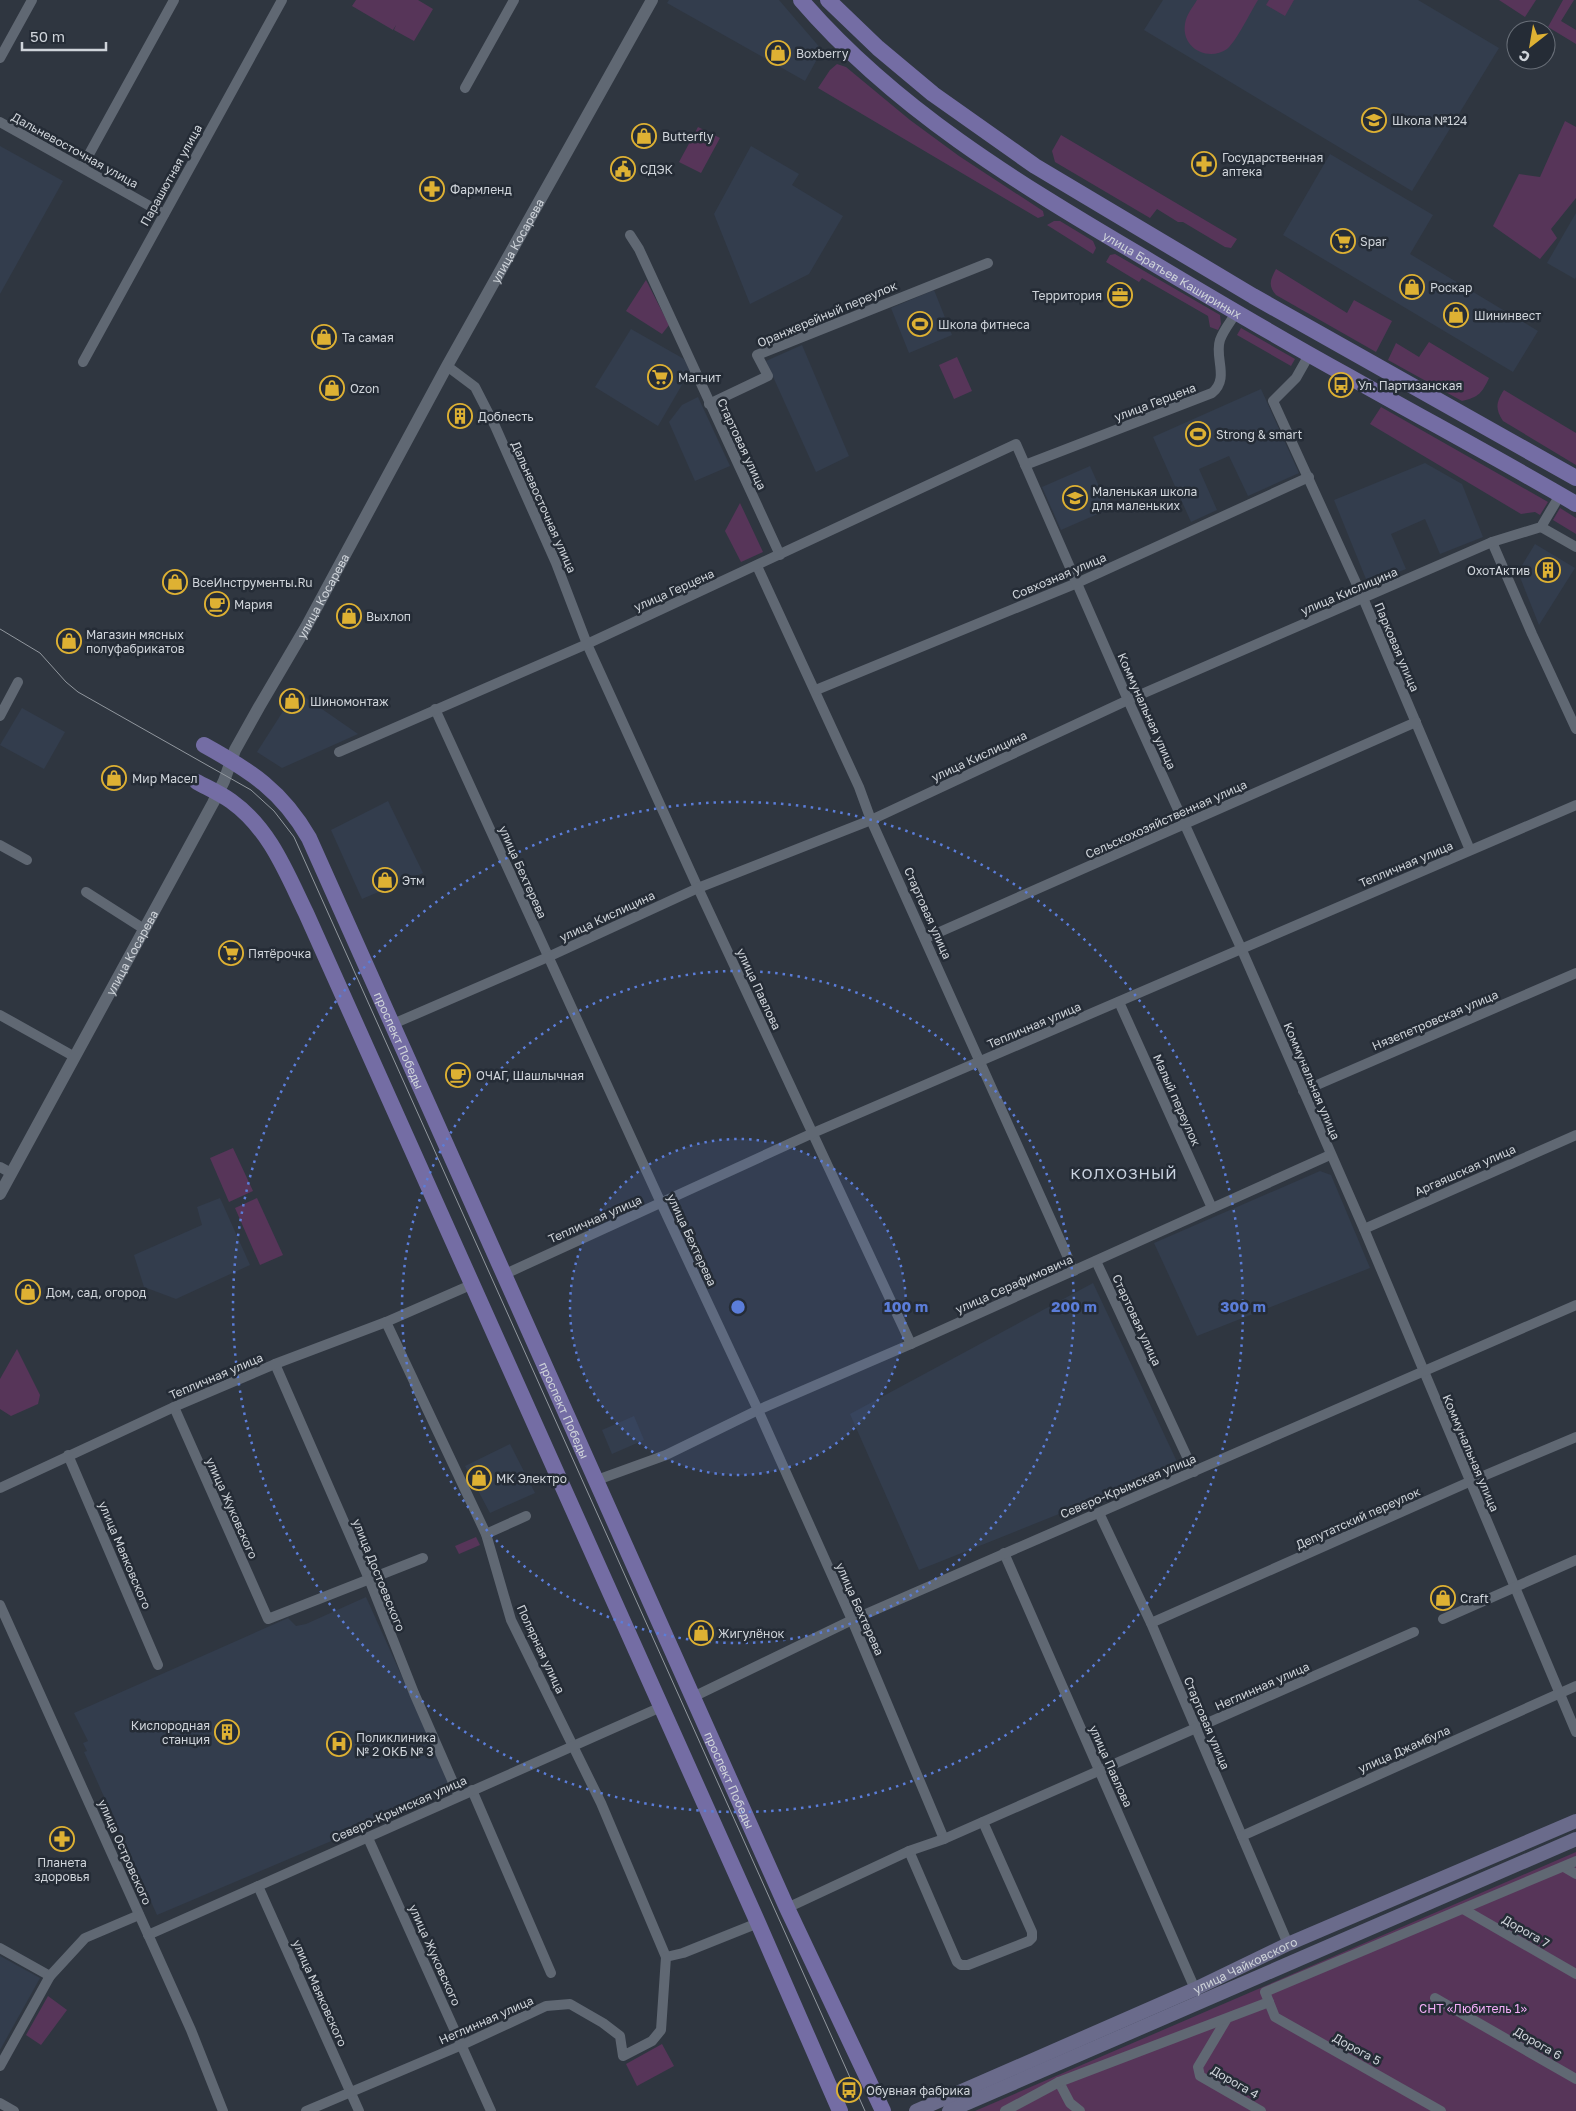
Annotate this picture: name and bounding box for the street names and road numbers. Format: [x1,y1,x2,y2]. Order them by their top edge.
street label: Дальневосточная улица [9,109,141,191]
street label: Парашютная улица [137,122,205,228]
street label: улица Косарева [487,196,547,286]
street label: улица Братьев Кашириных [1100,227,1245,322]
street label: Оранжерейный переулок [755,278,899,350]
street label: улица Герцена [1112,380,1198,424]
street label: Стартовая улица [714,396,770,492]
street label: Дальневосточная улица [508,439,580,575]
street label: Совхозная улица [1010,549,1108,603]
street label: улица Косарева [293,551,352,641]
street label: улица Кислицина [1298,564,1400,618]
street label: улица Герцена [631,566,717,614]
street label: Парковая улица [1371,600,1423,694]
street label: Коммунальная улица [1115,650,1179,772]
street label: улица Кислицина [929,727,1029,785]
street label: Сельскохозяйственная улица [1083,777,1249,861]
street label: улица Бехтерева [496,823,550,921]
street label: Тепличная улица [1357,837,1455,891]
street label: Стартовая улица [901,865,955,961]
street label: улица Кислицина [557,887,657,945]
street label: улица Косарева [102,907,161,998]
street label: улица Павлова [733,946,785,1032]
street label: Нязепетровская улица [1370,987,1500,1053]
street label: проспект Победы [371,990,428,1091]
street label: Тепличная улица [985,998,1083,1052]
street label: Коммунальная улица [1281,1020,1343,1142]
street label: Малый переулок [1150,1052,1204,1148]
street label: Аргаяшская улица [1412,1141,1518,1199]
street label: улица Бехтерева [664,1191,720,1289]
street label: Тепличная улица [546,1192,644,1246]
street label: улица Серафимовича [953,1251,1075,1317]
street label: Стартовая улица [1109,1272,1165,1368]
street label: Тепличная улица [167,1349,265,1403]
street label: проспект Победы [536,1359,593,1461]
street label: Коммунальная улица [1440,1392,1502,1514]
street label: Северо-Крымская улица [1058,1451,1198,1521]
street label: улица Жуковского [203,1455,261,1561]
street label: Депутатский переулок [1293,1484,1423,1552]
street label: улица Маяковского [95,1499,155,1611]
street label: улица Достоевского [350,1516,408,1634]
street label: улица Бехтерева [833,1560,887,1658]
street label: Полярная улица [514,1602,568,1696]
street label: Неглинная улица [1212,1658,1312,1714]
street label: Стартовая улица [1181,1674,1233,1772]
street label: улица Джамбула [1356,1722,1452,1776]
street label: улица Павлова [1086,1723,1136,1809]
street label: проспект Победы [702,1729,758,1831]
street label: Северо-Крымская улица [329,1772,469,1846]
street label: улица Островского [95,1797,155,1907]
street label: улица Жуковского [406,1902,464,2008]
street label: Дорога 7 [1500,1912,1552,1950]
street label: улица Чайковского [1190,1933,1299,1996]
street label: улица Маяковского [290,1937,350,2049]
street label: Неглинная улица [436,1992,536,2048]
street label: Дорога 6 [1511,2023,1565,2063]
street label: Дорога 5 [1330,2030,1384,2068]
street label: Дорога 4 [1208,2062,1262,2102]

